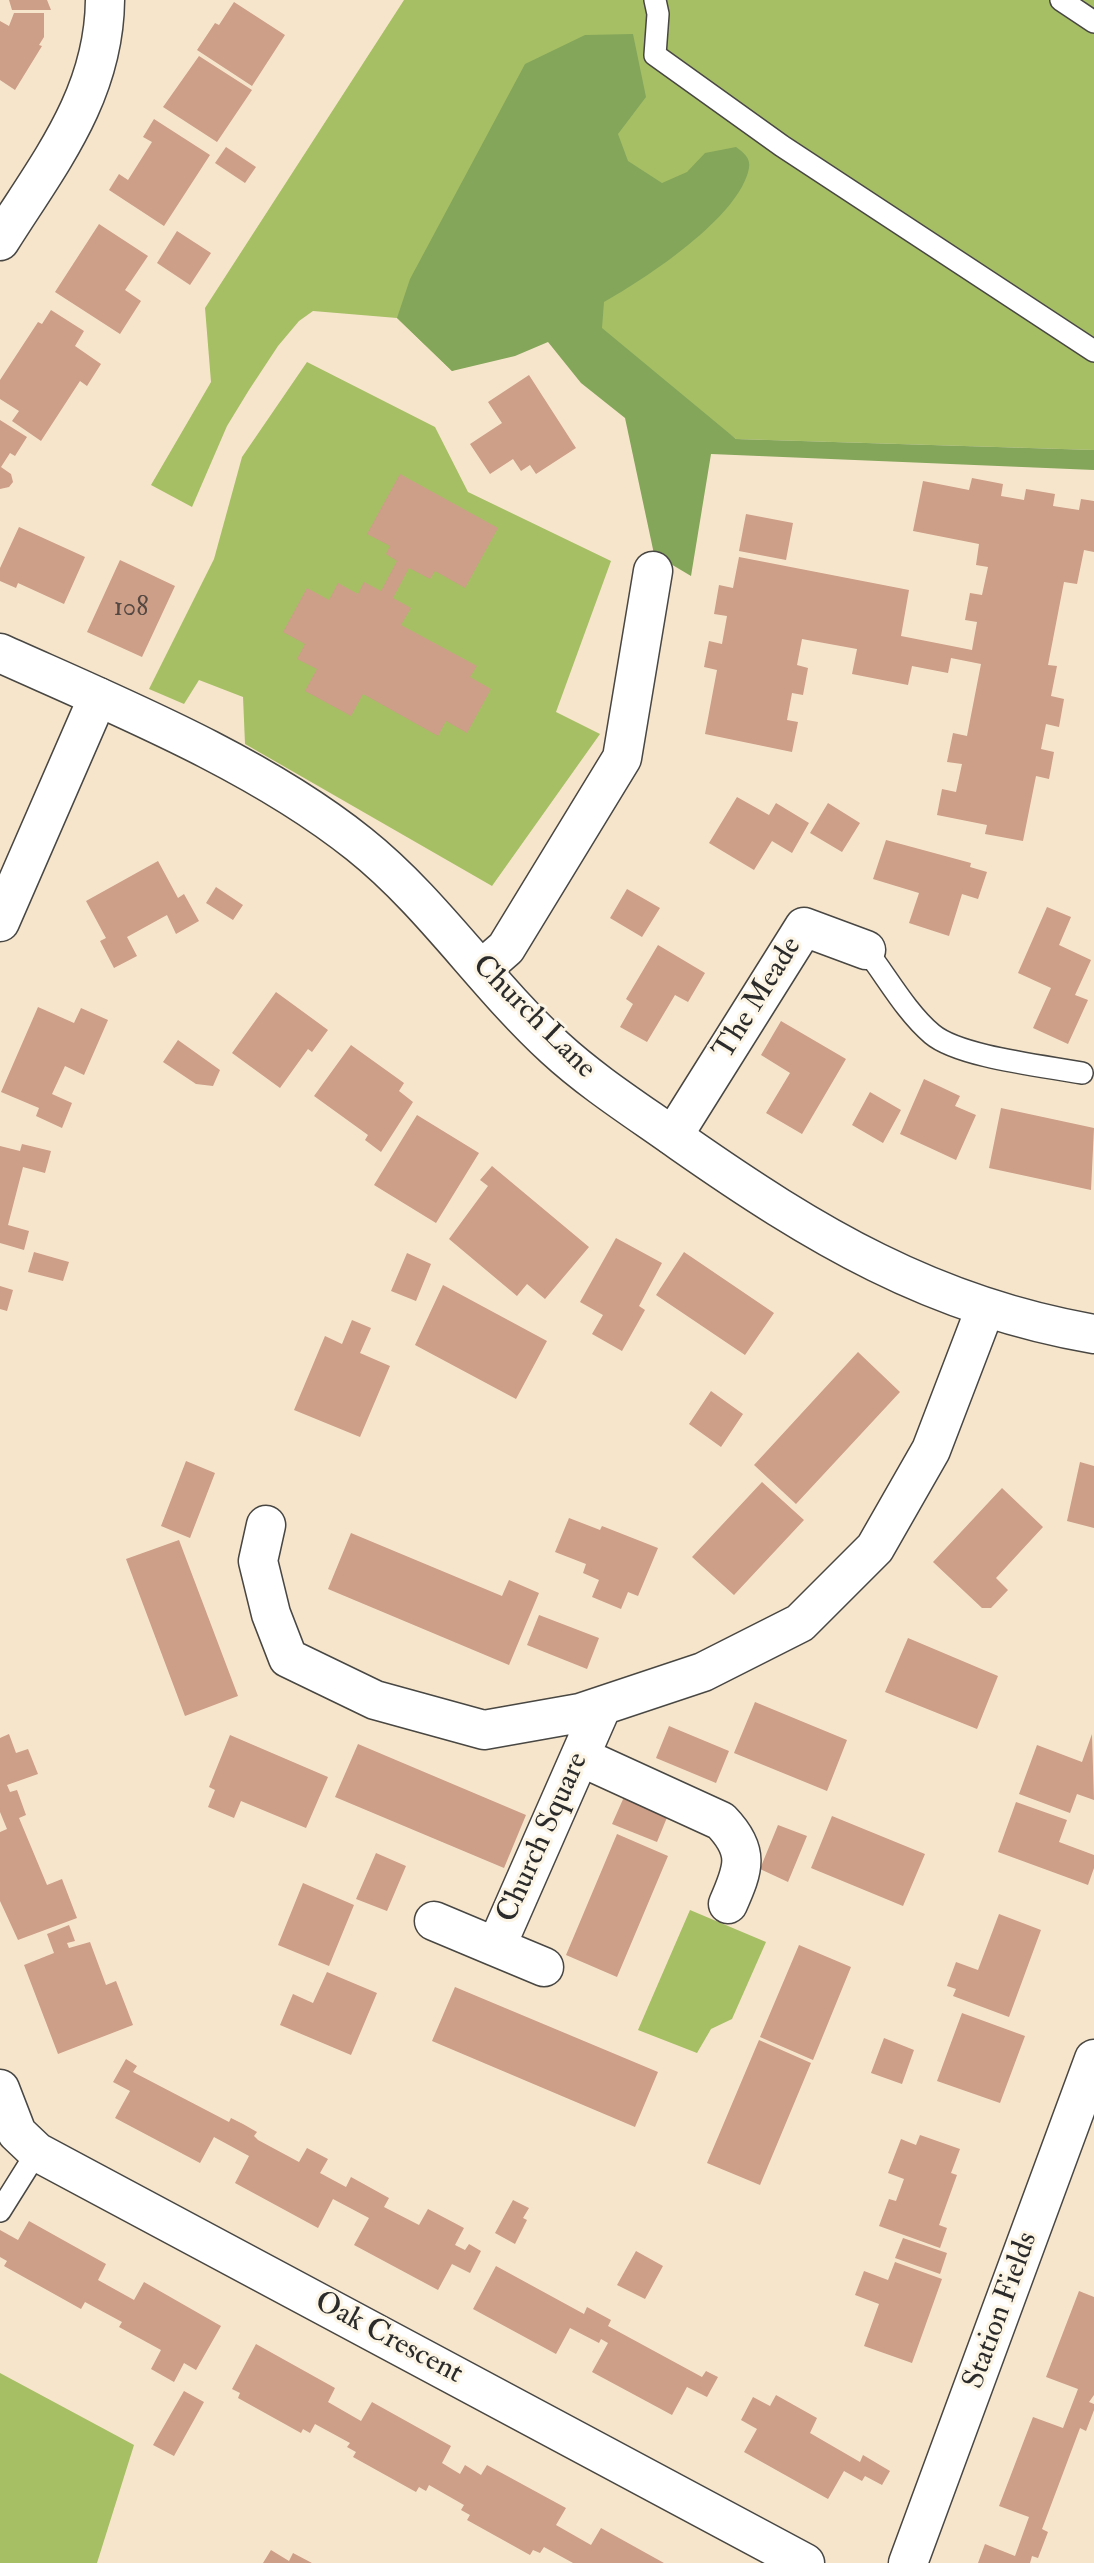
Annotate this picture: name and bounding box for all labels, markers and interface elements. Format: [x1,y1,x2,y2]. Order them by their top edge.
house number: 108 [114,593,148,625]
street label: The Meade [707,931,811,1067]
street label: Church Lane [464,949,602,1087]
street label: Church Square [491,1748,597,1928]
street label: Station Fields [957,2228,1047,2394]
street label: Oak Crescent [308,2285,468,2393]

